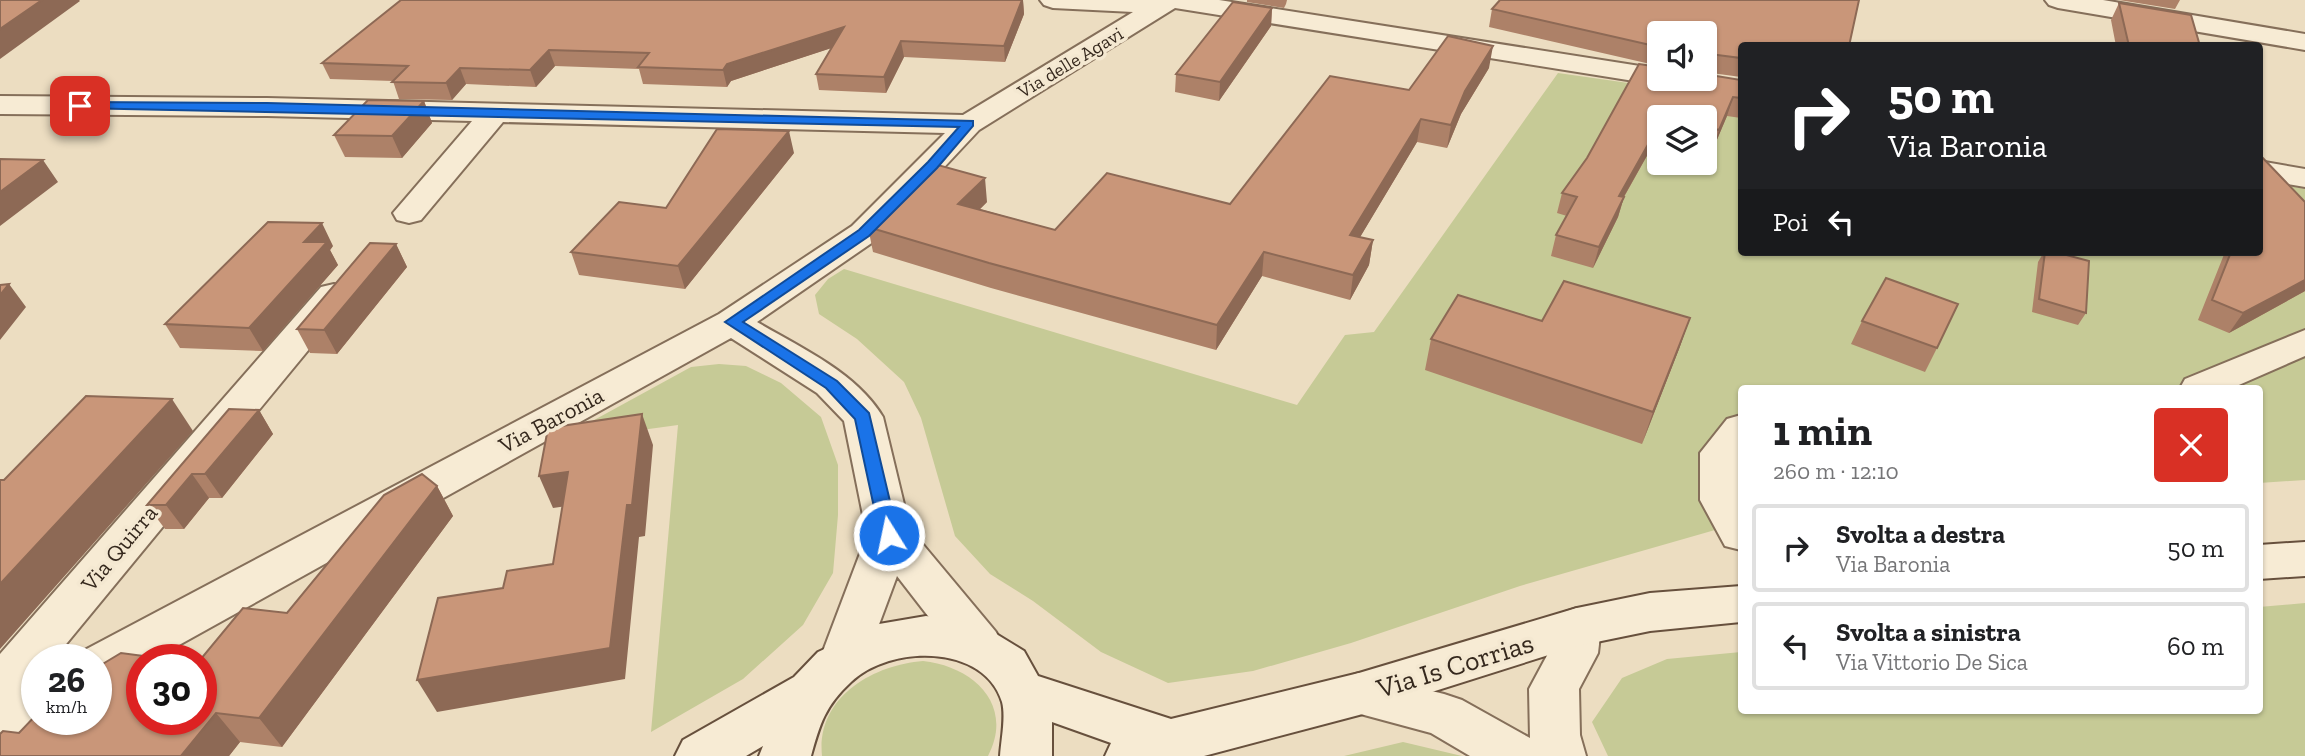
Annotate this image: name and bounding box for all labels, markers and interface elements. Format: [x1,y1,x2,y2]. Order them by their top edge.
map controls [1647,21,1717,175]
button: sound [1647,21,1717,91]
street label: Via delle Agavi [1012,22,1127,103]
text: 50 m [1888,67,1994,126]
icon: right [1773,70,1864,161]
pin [50,76,110,136]
icon: arrive [61,87,99,125]
button: layers [1647,105,1717,175]
text: Via Baronia [1888,127,2047,165]
icon: left [1822,203,1860,241]
text: Poi [1773,206,1808,238]
street label: Via Baronia [493,381,608,460]
text: 1 min [1773,405,1872,456]
button: close [2154,408,2228,482]
text: 260 m · 12:10 [1773,457,1899,485]
position arrow [852,498,926,572]
street label: Via Quirra [74,499,163,598]
text: Svolta a destra [1836,518,2005,550]
icon: right [1777,529,1815,567]
text: 50 m [2167,532,2224,564]
text: Via Baronia [1836,550,1950,578]
text: Svolta a sinistra [1836,616,2021,648]
street label: Via Is Corrias [1372,626,1538,705]
icon: left [1777,627,1815,665]
text: 60 m [2167,630,2224,662]
speed limit sign: 30 [126,644,217,735]
text: Via Vittorio De Sica [1836,648,2028,676]
text: 26 [48,659,85,701]
text: km/h [46,696,87,718]

